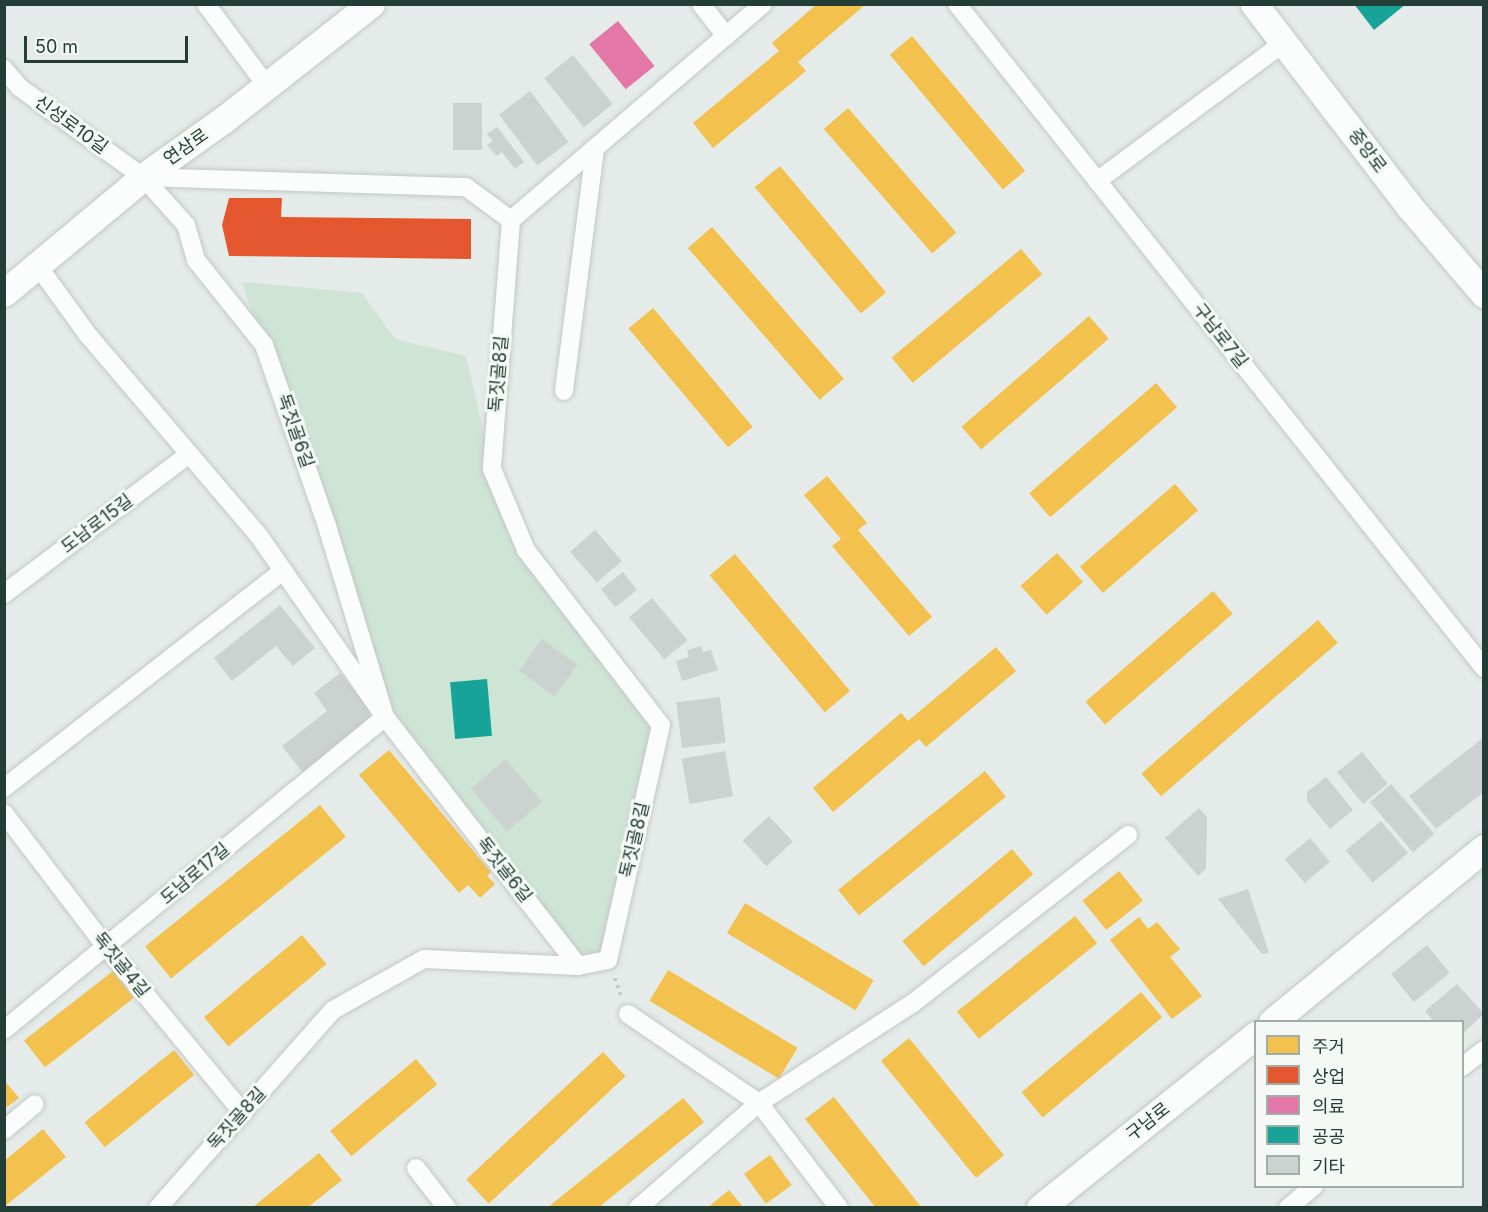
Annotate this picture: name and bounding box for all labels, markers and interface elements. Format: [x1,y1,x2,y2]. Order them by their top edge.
scale bar [27,24,190,62]
text: 50 m [35,36,78,57]
street label: 신성로10길 [30,91,112,159]
street label: 연삼로 [159,124,213,170]
street label: 중앙로 [1343,125,1391,177]
street label: 구남로7길 [1188,299,1252,373]
street label: 독짓골8길 [485,335,513,413]
street label: 독짓골6길 [272,391,318,471]
street label: 도남로15길 [57,490,137,558]
street label: 독짓골8길 [616,800,654,880]
street label: 독짓골6길 [472,833,536,907]
street label: 도남로17길 [156,839,234,909]
street label: 독짓골4길 [88,928,154,1002]
legend [1254,1020,1464,1188]
text: 주거 [1312,1036,1345,1057]
text: 상업 [1312,1066,1345,1087]
street label: 독짓골8길 [203,1083,271,1155]
text: 의료 [1312,1096,1345,1117]
street label: 구남로 [1122,1098,1174,1146]
text: 공공 [1312,1126,1345,1147]
text: 기타 [1312,1156,1345,1177]

